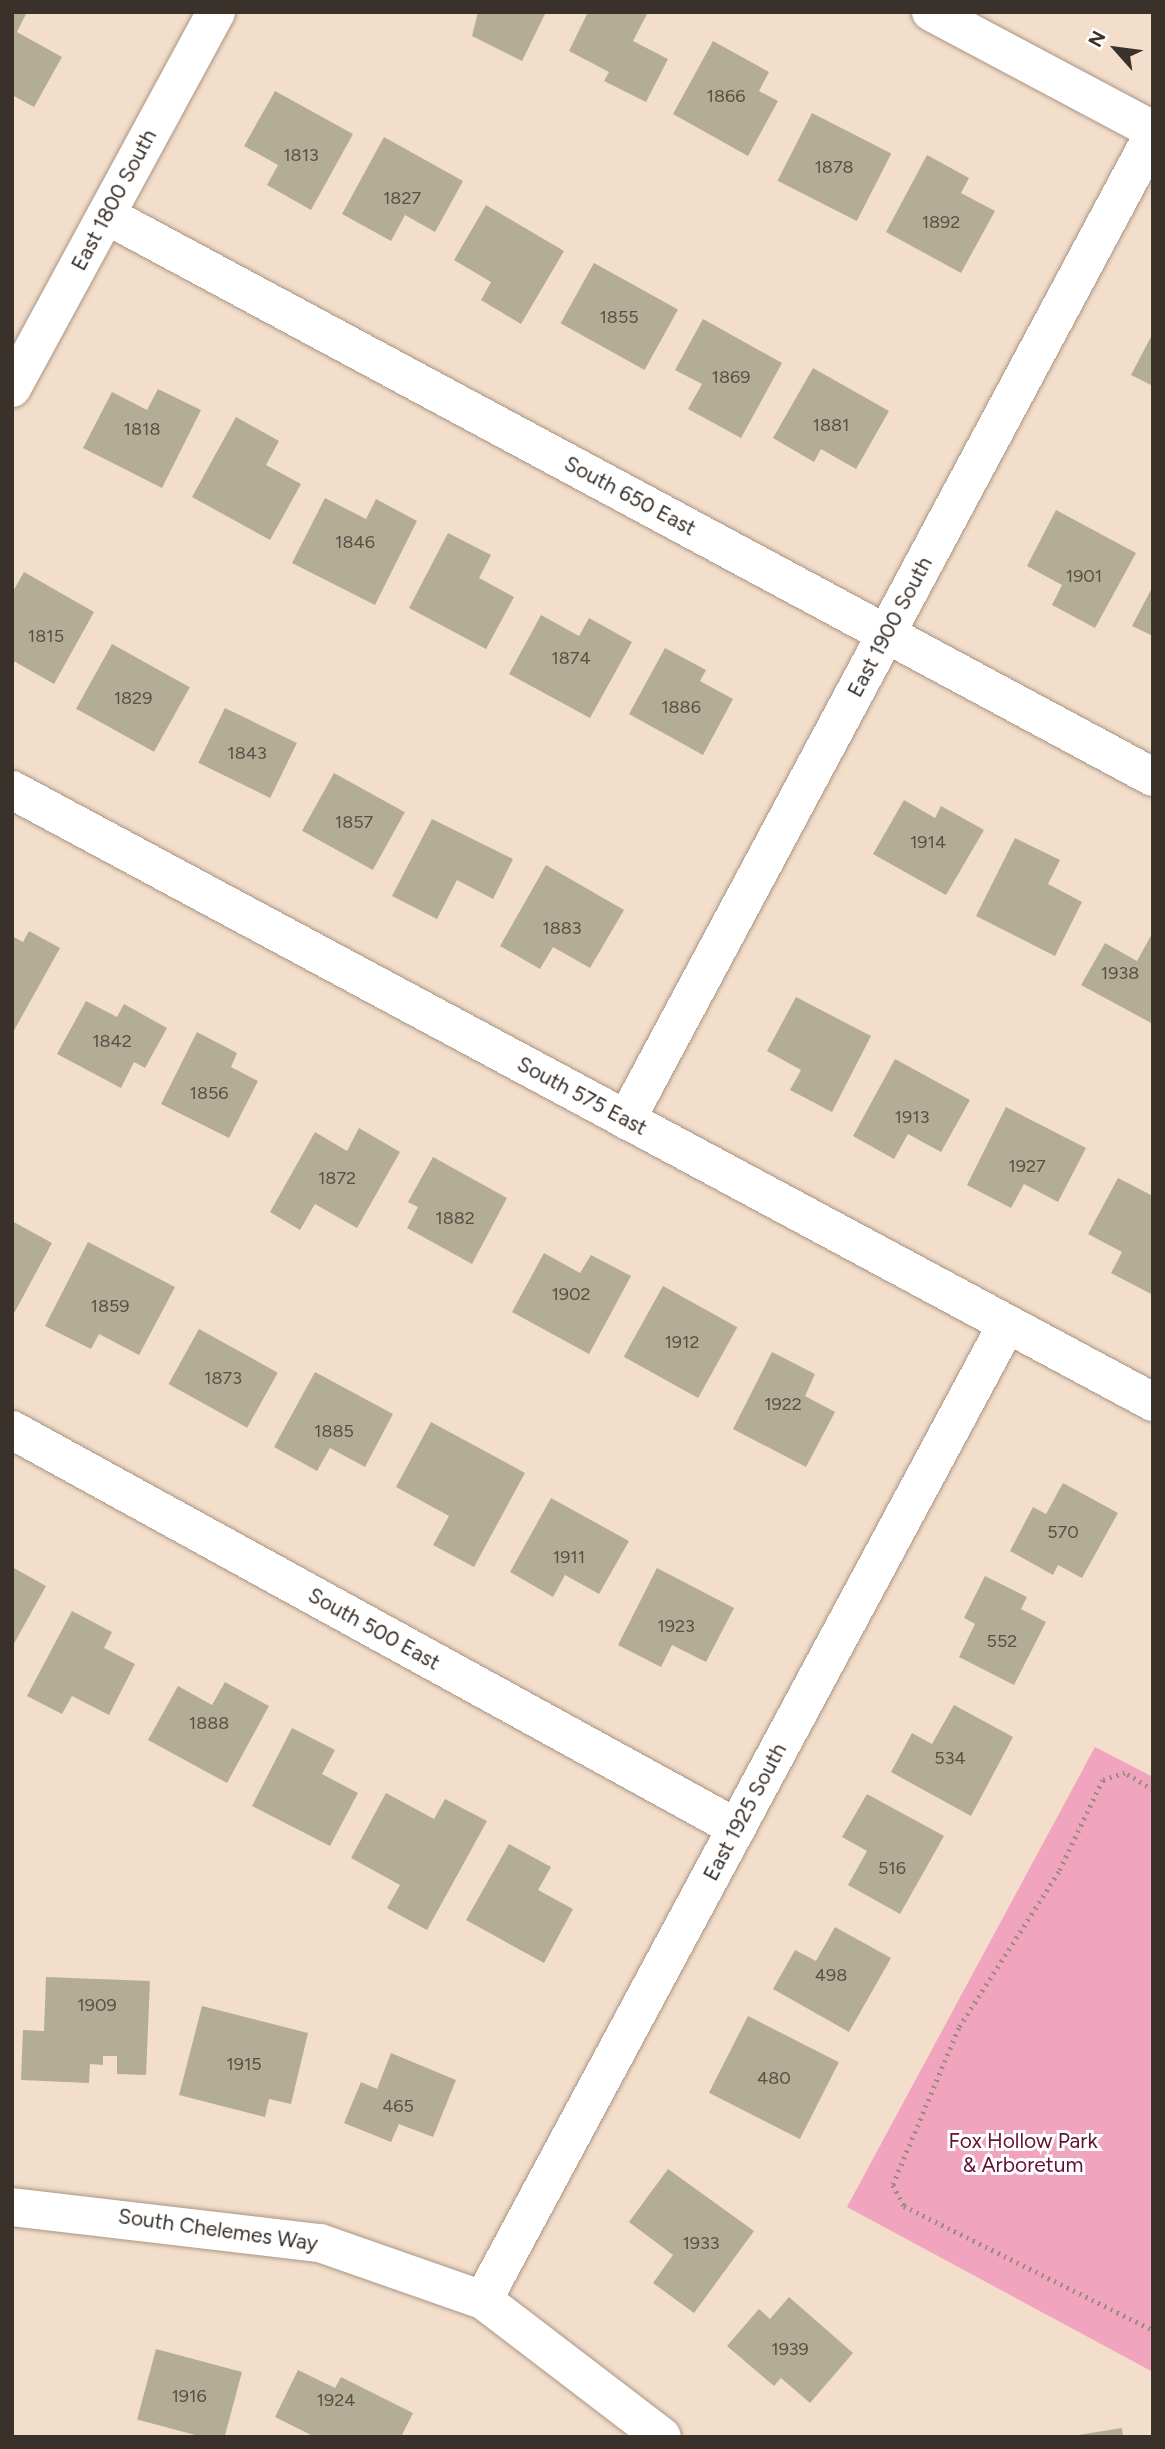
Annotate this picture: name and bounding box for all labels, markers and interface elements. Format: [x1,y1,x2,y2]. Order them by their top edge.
north arrow [1081,14,1151,84]
text: N [1083,27,1111,51]
house number: 1866 [707,85,745,107]
street label: East 1800 South [66,125,162,275]
house number: 1813 [283,144,319,166]
house number: 1878 [814,156,854,178]
house number: 1827 [383,187,421,209]
house number: 1892 [922,211,960,233]
house number: 1855 [599,306,639,328]
house number: 1869 [712,366,750,388]
house number: 1881 [813,414,849,436]
house number: 1818 [124,418,160,440]
street label: South 650 East [560,451,700,541]
house number: 1846 [335,531,375,553]
street label: East 1900 South [842,553,938,701]
house number: 1901 [1066,565,1102,587]
house number: 1815 [28,625,64,647]
house number: 1874 [551,647,591,669]
house number: 1829 [114,687,152,709]
house number: 1886 [661,696,701,718]
house number: 1843 [227,742,267,764]
house number: 1857 [335,811,373,833]
house number: 1914 [910,831,946,853]
house number: 1883 [542,917,582,939]
house number: 1938 [1101,962,1139,984]
house number: 1842 [92,1030,132,1052]
street label: South 575 East [513,1051,651,1141]
house number: 1856 [189,1082,229,1104]
house number: 1913 [895,1106,929,1128]
house number: 1927 [1008,1155,1046,1177]
house number: 1872 [318,1167,356,1189]
house number: 1882 [435,1207,475,1229]
house number: 1902 [551,1283,591,1305]
house number: 1859 [90,1295,130,1317]
house number: 1912 [664,1331,700,1353]
house number: 1873 [204,1367,242,1389]
house number: 1922 [764,1393,802,1415]
house number: 1885 [314,1420,354,1442]
house number: 570 [1047,1521,1079,1543]
house number: 1911 [553,1546,585,1568]
street label: South 500 East [304,1582,444,1676]
house number: 1923 [657,1615,695,1637]
house number: 552 [987,1630,1017,1652]
house number: 1888 [189,1712,229,1734]
street label: East 1925 South [698,1739,792,1885]
house number: 534 [934,1747,966,1769]
house number: 516 [878,1857,906,1879]
house number: 498 [815,1964,847,1986]
house number: 1909 [77,1994,117,2016]
house number: 1915 [226,2053,262,2075]
house number: 480 [757,2067,791,2089]
house number: 465 [382,2095,414,2117]
park label: Fox Hollow Park & Arboretum [948,2128,1098,2178]
street label: South Chelemes Way [117,2204,319,2256]
house number: 1933 [682,2232,720,2254]
house number: 1939 [771,2338,809,2360]
house number: 1916 [171,2385,207,2407]
house number: 1924 [317,2389,355,2411]

